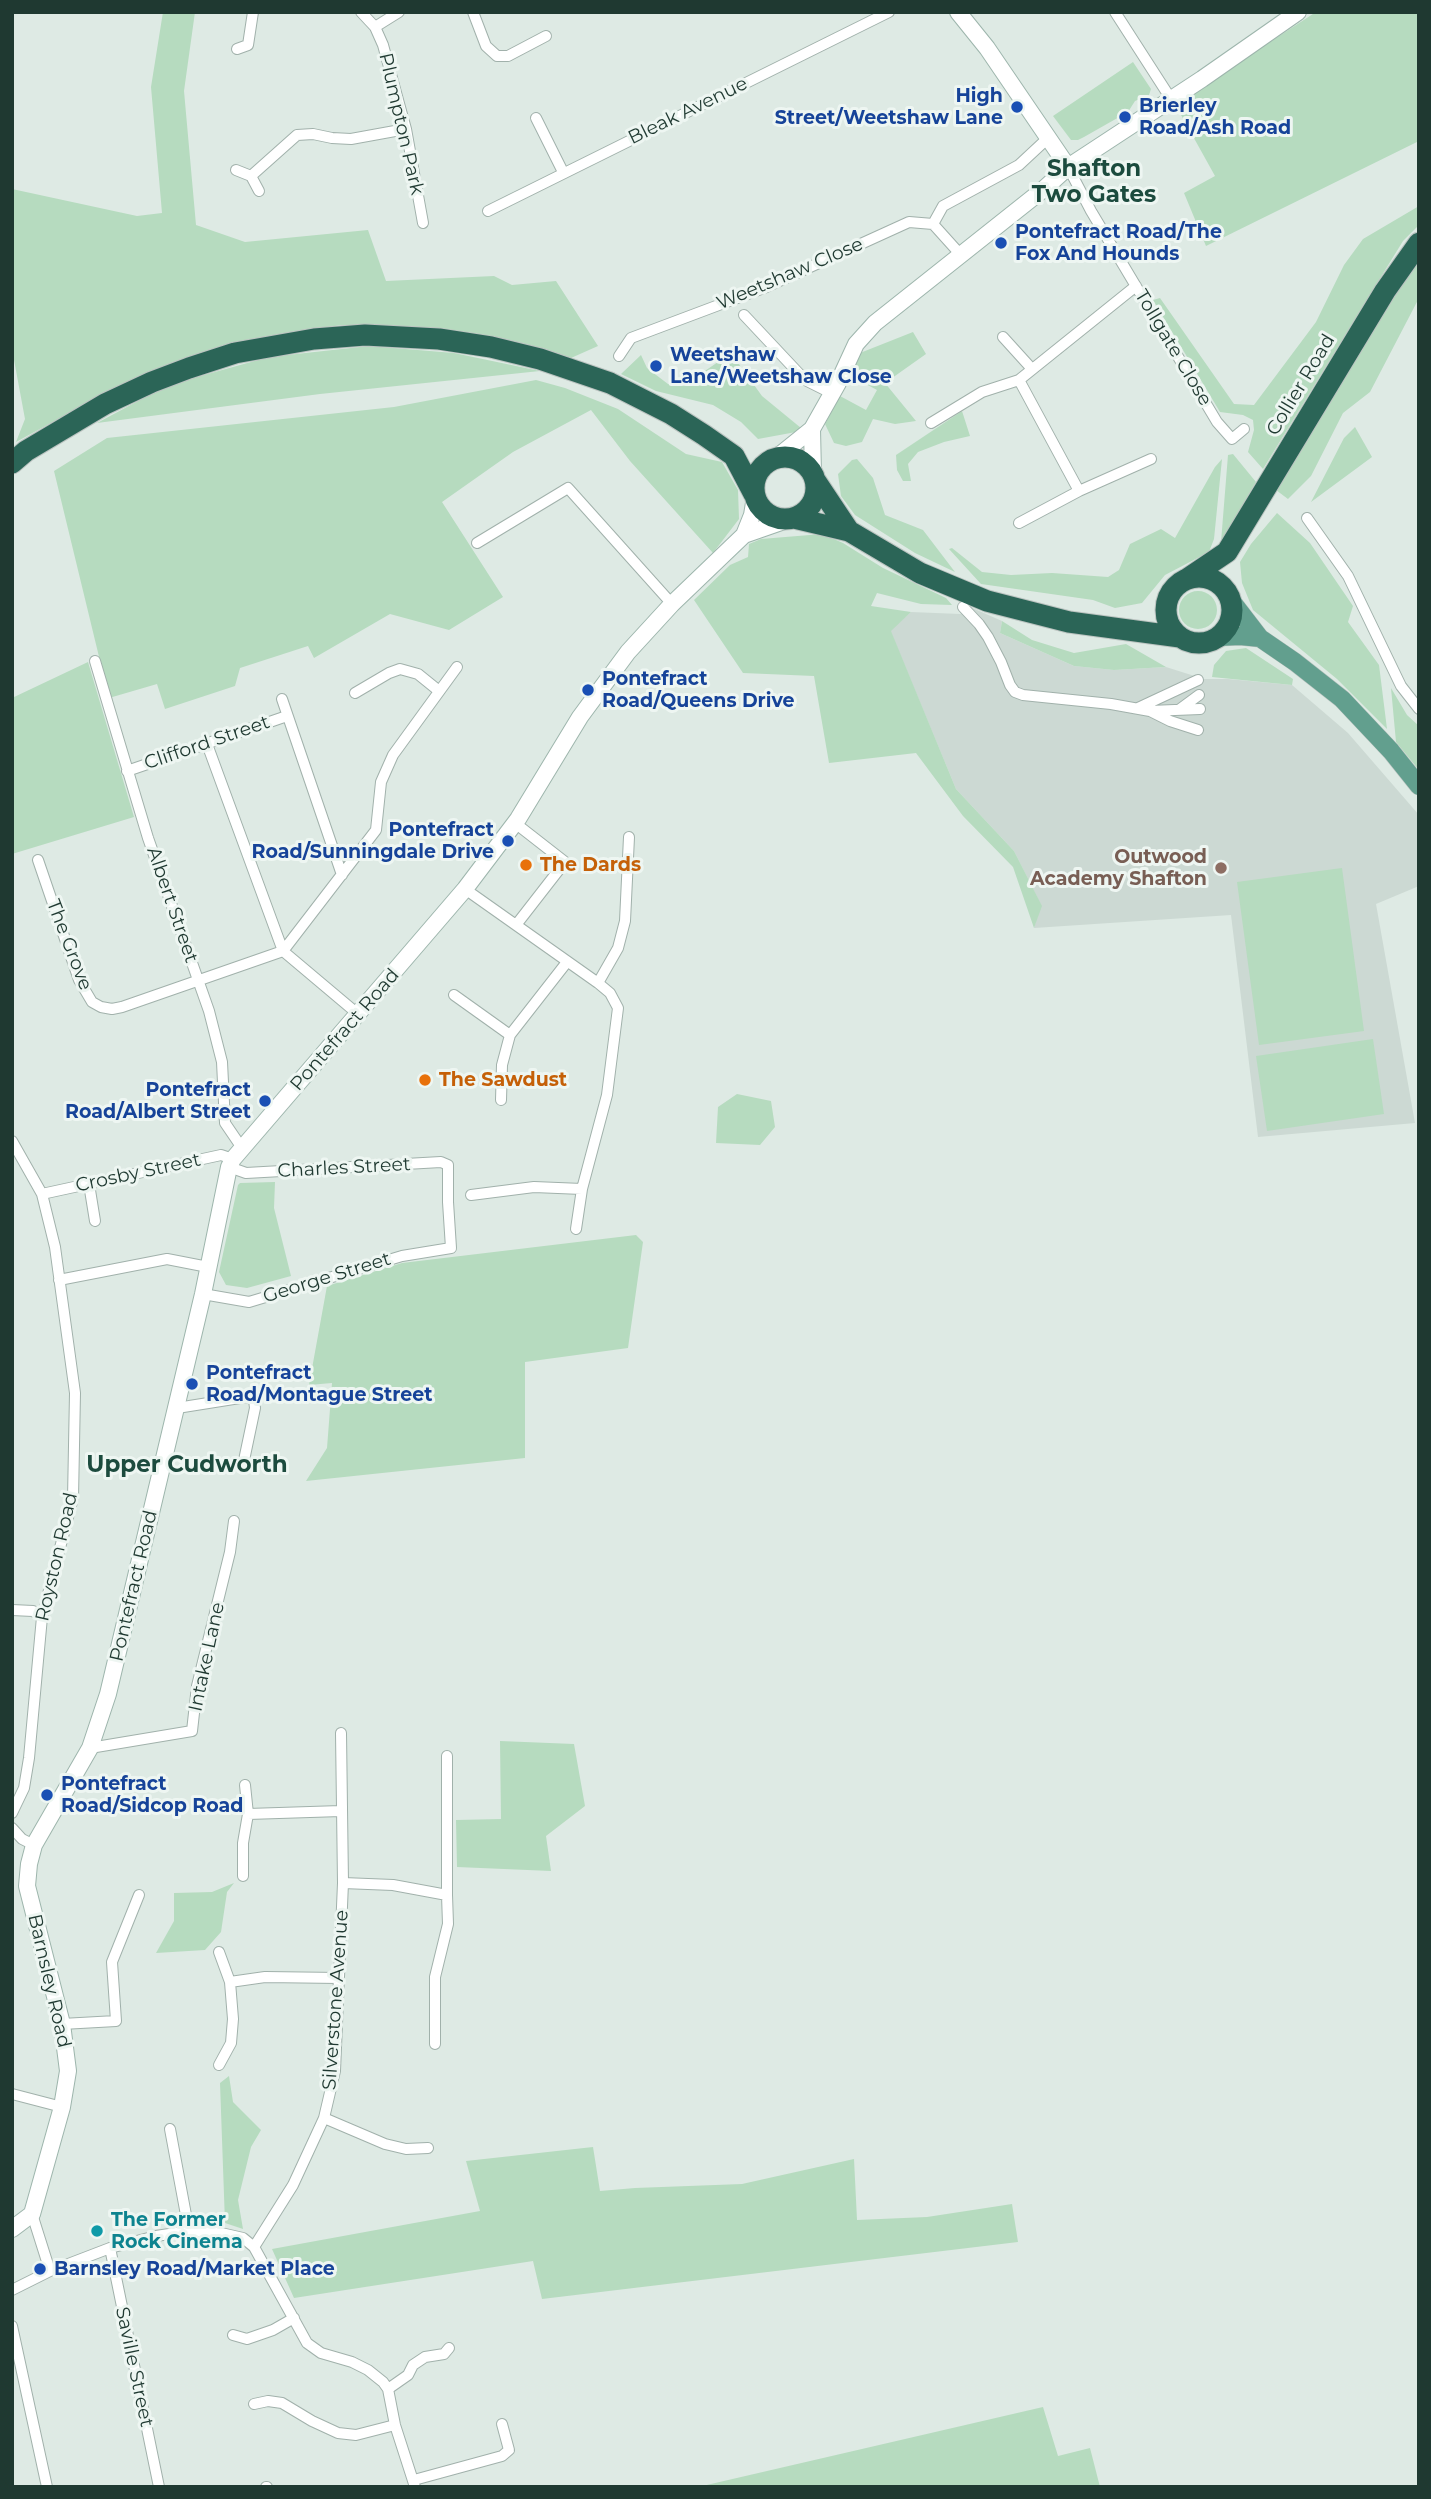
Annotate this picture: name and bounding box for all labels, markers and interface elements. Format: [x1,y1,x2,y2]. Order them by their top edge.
street label: Plumpton Park [374,51,428,197]
street label: Bleak Avenue [625,72,751,150]
place label: High Street/Weetshaw Lane [775,85,1003,129]
place label: Brierley Road/Ash Road [1139,95,1291,139]
marker: High Street/Weetshaw Lane [1009,99,1025,115]
marker: Brierley Road/Ash Road [1117,109,1133,125]
district label: Shafton Two Gates [1032,155,1156,209]
place label: Pontefract Road/The Fox And Hounds [1015,221,1222,265]
street label: Weetshaw Close [713,233,867,315]
marker: Pontefract Road/The Fox And Hounds [993,235,1009,251]
street label: Tollgate Close [1129,286,1217,410]
street label: Collier Road [1262,330,1340,440]
place label: Weetshaw Lane/Weetshaw Close [670,344,892,388]
marker: Weetshaw Lane/Weetshaw Close [648,358,664,374]
place label: Pontefract Road/Queens Drive [602,668,795,712]
marker: Pontefract Road/Queens Drive [580,682,596,698]
street label: Clifford Street [141,711,273,775]
place label: Pontefract Road/Sunningdale Drive [252,819,494,863]
marker: Pontefract Road/Sunningdale Drive [500,833,516,849]
street label: Albert Street [142,844,202,966]
place label: Outwood Academy Shafton [1030,846,1207,890]
place label: The Dards [540,854,641,876]
marker: The Dards [518,857,534,873]
marker: Outwood Academy Shafton [1213,860,1229,876]
street label: The Grove [41,896,97,994]
street label: Pontefract Road [286,964,404,1096]
place label: The Sawdust [439,1069,567,1091]
marker: The Sawdust [417,1072,433,1088]
place label: Pontefract Road/Albert Street [65,1079,251,1123]
marker: Pontefract Road/Albert Street [257,1093,273,1109]
street label: Crosby Street [73,1149,203,1197]
street label: Charles Street [277,1153,411,1183]
street label: George Street [260,1248,394,1308]
place label: Pontefract Road/Montague Street [206,1362,432,1406]
marker: Pontefract Road/Montague Street [184,1376,200,1392]
district label: Upper Cudworth [86,1451,288,1479]
street label: Royston Road [31,1490,83,1624]
street label: Pontefract Road [105,1508,163,1664]
street label: Intake Lane [184,1600,230,1714]
place label: Pontefract Road/Sidcop Road [61,1773,243,1817]
marker: Pontefract Road/Sidcop Road [39,1787,55,1803]
street label: Silverstone Avenue [318,1909,354,2091]
street label: Barnsley Road [23,1912,75,2050]
place label: The Former Rock Cinema [111,2209,243,2253]
marker: The Former Rock Cinema [89,2223,105,2239]
place label: Barnsley Road/Market Place [54,2258,335,2280]
marker: Barnsley Road/Market Place [32,2261,48,2277]
street label: Saville Street [110,2305,158,2429]

